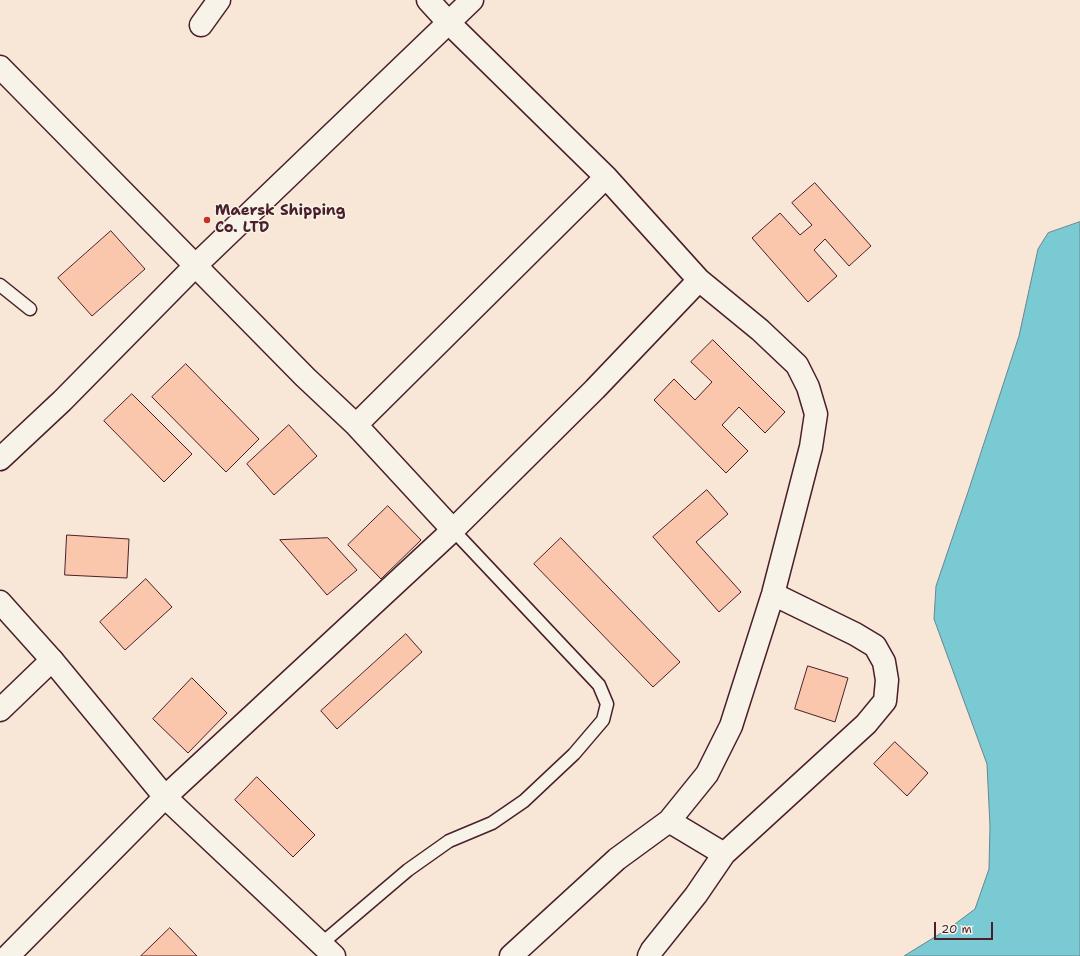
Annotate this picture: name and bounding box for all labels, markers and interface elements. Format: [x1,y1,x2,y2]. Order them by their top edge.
place label: Maersk Shipping Co. LTD [215,202,346,237]
marker: Maersk Shipping Co. LTD [202,215,212,225]
scale bar [936,914,995,940]
text: 20 m [941,921,972,937]

